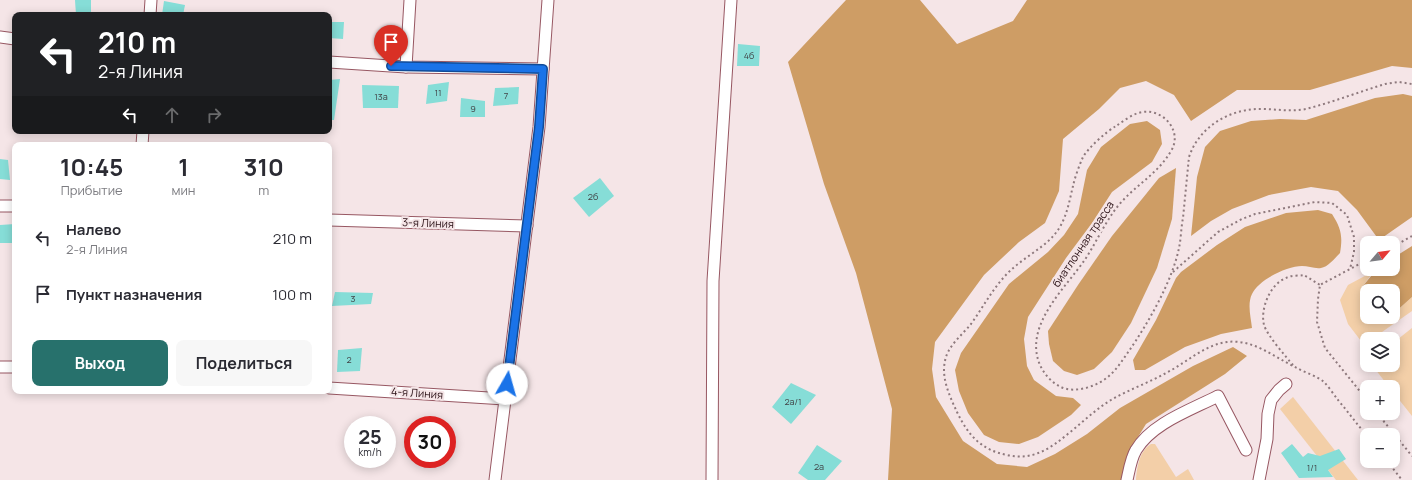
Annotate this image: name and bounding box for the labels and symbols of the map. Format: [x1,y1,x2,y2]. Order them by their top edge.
pin [374,25,408,66]
house number: 4б [744,49,754,62]
house number: 11 [434,86,442,99]
house number: 7 [504,89,509,102]
house number: 13а [374,90,388,103]
house number: 9 [470,102,476,115]
house number: 2б [588,190,598,203]
street label: биатлонная трасса [1048,198,1117,290]
street label: 3-я Линия [402,214,454,231]
north arrow [1360,236,1400,276]
house number: 3 [351,292,356,305]
house number: 2 [346,353,352,366]
position arrow [486,363,528,405]
street label: 4-я Линия [390,383,444,402]
house number: 2а/1 [784,395,802,408]
speed limit sign: 30 [404,416,456,468]
house number: 2а [814,460,824,473]
house number: 1/1 [1307,461,1317,474]

